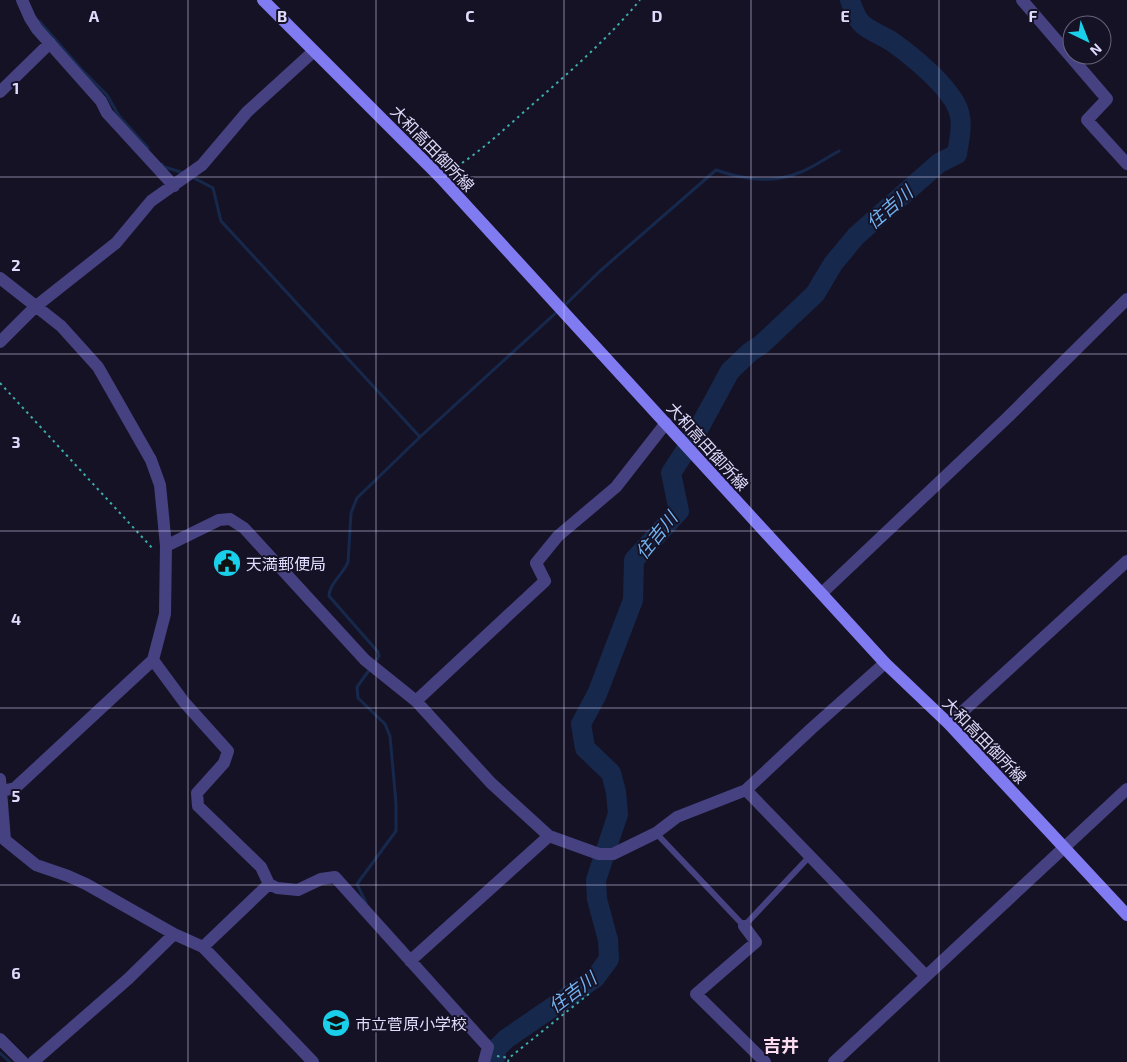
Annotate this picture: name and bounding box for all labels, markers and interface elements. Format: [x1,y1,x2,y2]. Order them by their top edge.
text: A [89,6,100,25]
text: B [277,6,287,25]
text: C [465,6,475,25]
text: D [652,6,663,25]
text: E [840,6,850,25]
text: F [1029,6,1038,25]
north arrow [1062,15,1112,65]
text: N [1087,40,1106,60]
text: 1 [13,78,19,97]
street label: 大和高田御所線 [387,101,479,195]
water label: 住吉川 [861,180,918,233]
text: 2 [11,255,21,274]
street label: 大和高田御所線 [663,398,753,494]
text: 3 [11,432,21,451]
water label: 住吉川 [630,506,683,563]
public building icon: 天満郵便局 [212,548,242,578]
place label: 天満郵便局 [246,554,326,573]
text: 4 [11,609,21,628]
street label: 大和高田御所線 [939,693,1031,787]
text: 5 [12,786,21,805]
text: 6 [11,963,21,982]
water label: 住吉川 [544,966,602,1017]
school or university icon: 市立菅原小学校 [321,1008,351,1038]
place label: 市立菅原小学校 [355,1014,467,1033]
district label: 吉井 [763,1034,799,1056]

